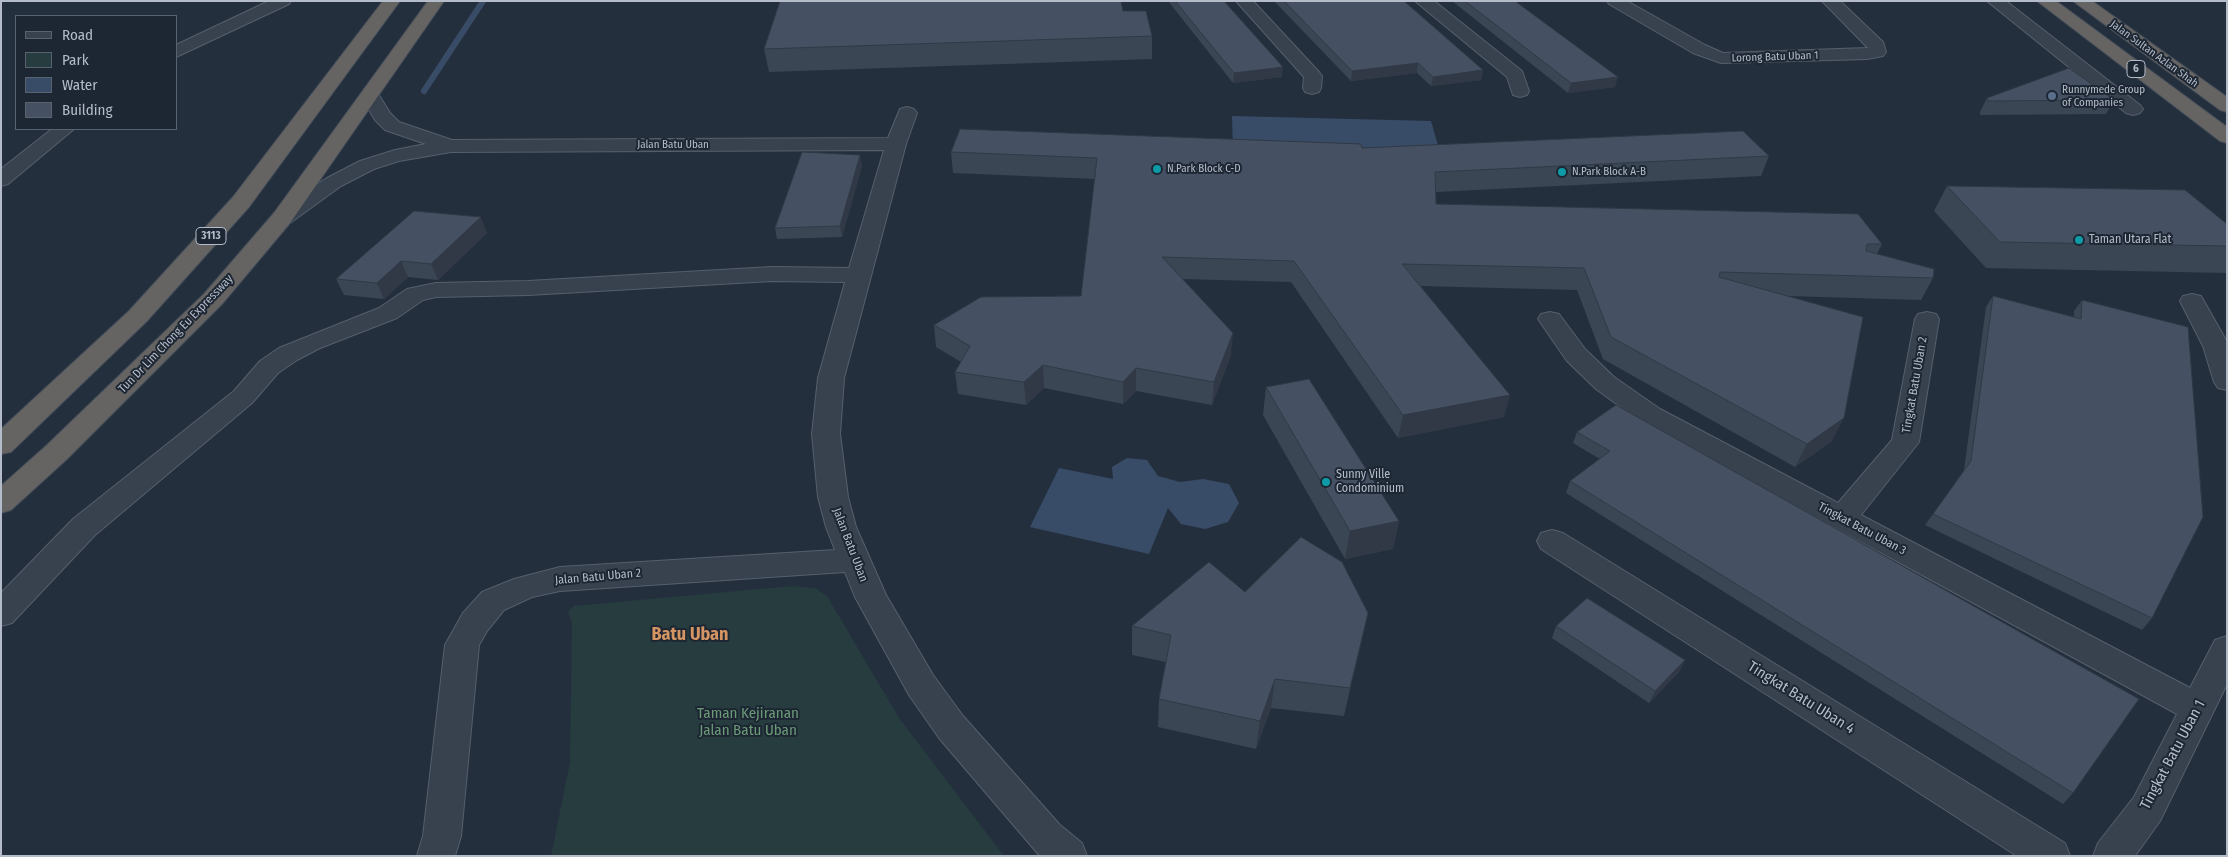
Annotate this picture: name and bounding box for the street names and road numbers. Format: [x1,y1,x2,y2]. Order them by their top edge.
street label: Jalan Sultan Azlan Shah [2107,18,2201,90]
street label: Lorong Batu Uban 1 [1731,49,1819,65]
road number: 6 [2127,61,2145,78]
street label: Jalan Batu Uban [637,138,709,152]
road number: 3113 [196,228,226,245]
street label: Tun Dr Lim Chong Eu Expressway [116,272,236,396]
street label: Tingkat Batu Uban 2 [1899,336,1931,434]
street label: Tingkat Batu Uban 3 [1815,500,1909,558]
street label: Jalan Batu Uban [829,506,871,584]
street label: Jalan Batu Uban 2 [554,566,642,588]
street label: Tingkat Batu Uban 4 [1744,658,1858,738]
street label: Tingkat Batu Uban 1 [2137,697,2209,813]

